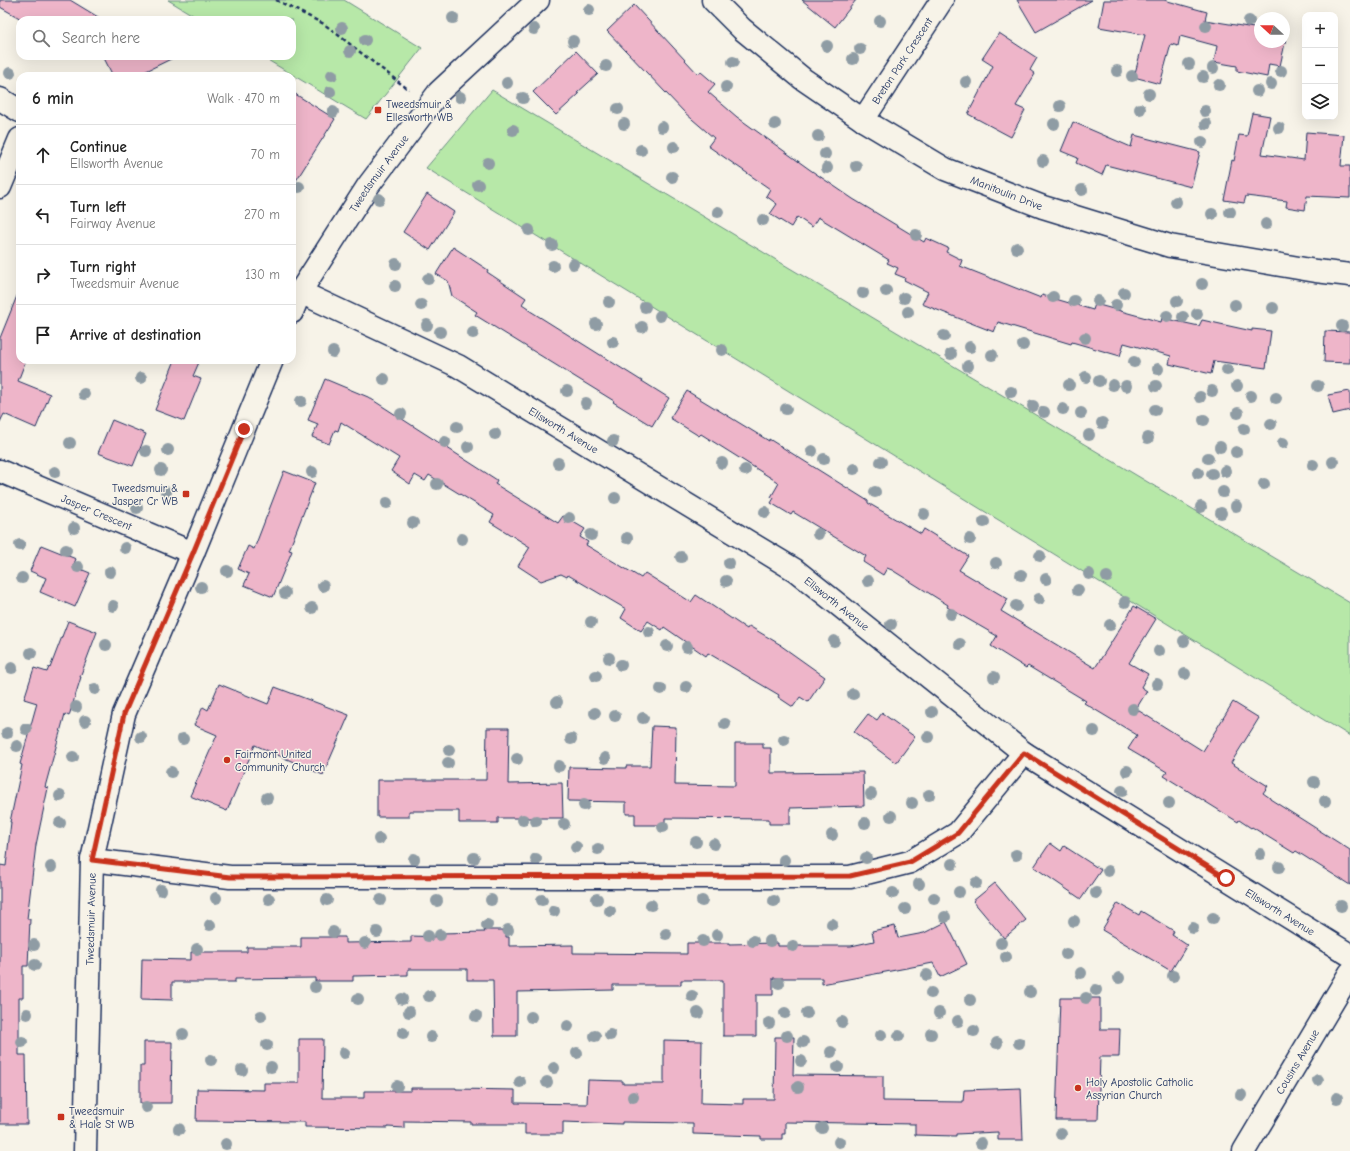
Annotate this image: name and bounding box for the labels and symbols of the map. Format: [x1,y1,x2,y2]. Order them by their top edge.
north arrow [1254,12,1290,48]
street label: Breton Park Crescent [869,14,936,106]
place label: Tweedsmuir & Ellesworth WB [386,98,453,124]
marker: Tweedsmuir & Ellesworth WB [373,105,383,115]
street label: Tweedsmuir Avenue [346,132,411,215]
street label: Manitoulin Drive [969,173,1045,213]
street label: Ellsworth Avenue [527,404,601,456]
route end [235,420,253,438]
place label: Tweedsmuir & Jasper Cr WB [112,482,178,508]
marker: Tweedsmuir & Jasper Cr WB [181,489,191,499]
street label: Jasper Crescent [59,491,135,533]
street label: Ellsworth Avenue [802,574,872,633]
place label: Fairmont United Community Church [235,748,325,774]
marker: Fairmont United Community Church [222,755,232,765]
route start [1217,869,1235,887]
street label: Tweedsmuir Avenue [83,872,98,965]
street label: Ellsworth Avenue [1243,885,1318,938]
street label: Cousins Avenue [1273,1026,1322,1096]
place label: Holy Apostolic Catholic Assyrian Church [1086,1076,1194,1102]
marker: Holy Apostolic Catholic Assyrian Church [1073,1083,1083,1093]
place label: Tweedsmuir & Hale St WB [69,1105,134,1131]
marker: Tweedsmuir & Hale St WB [56,1112,66,1122]

